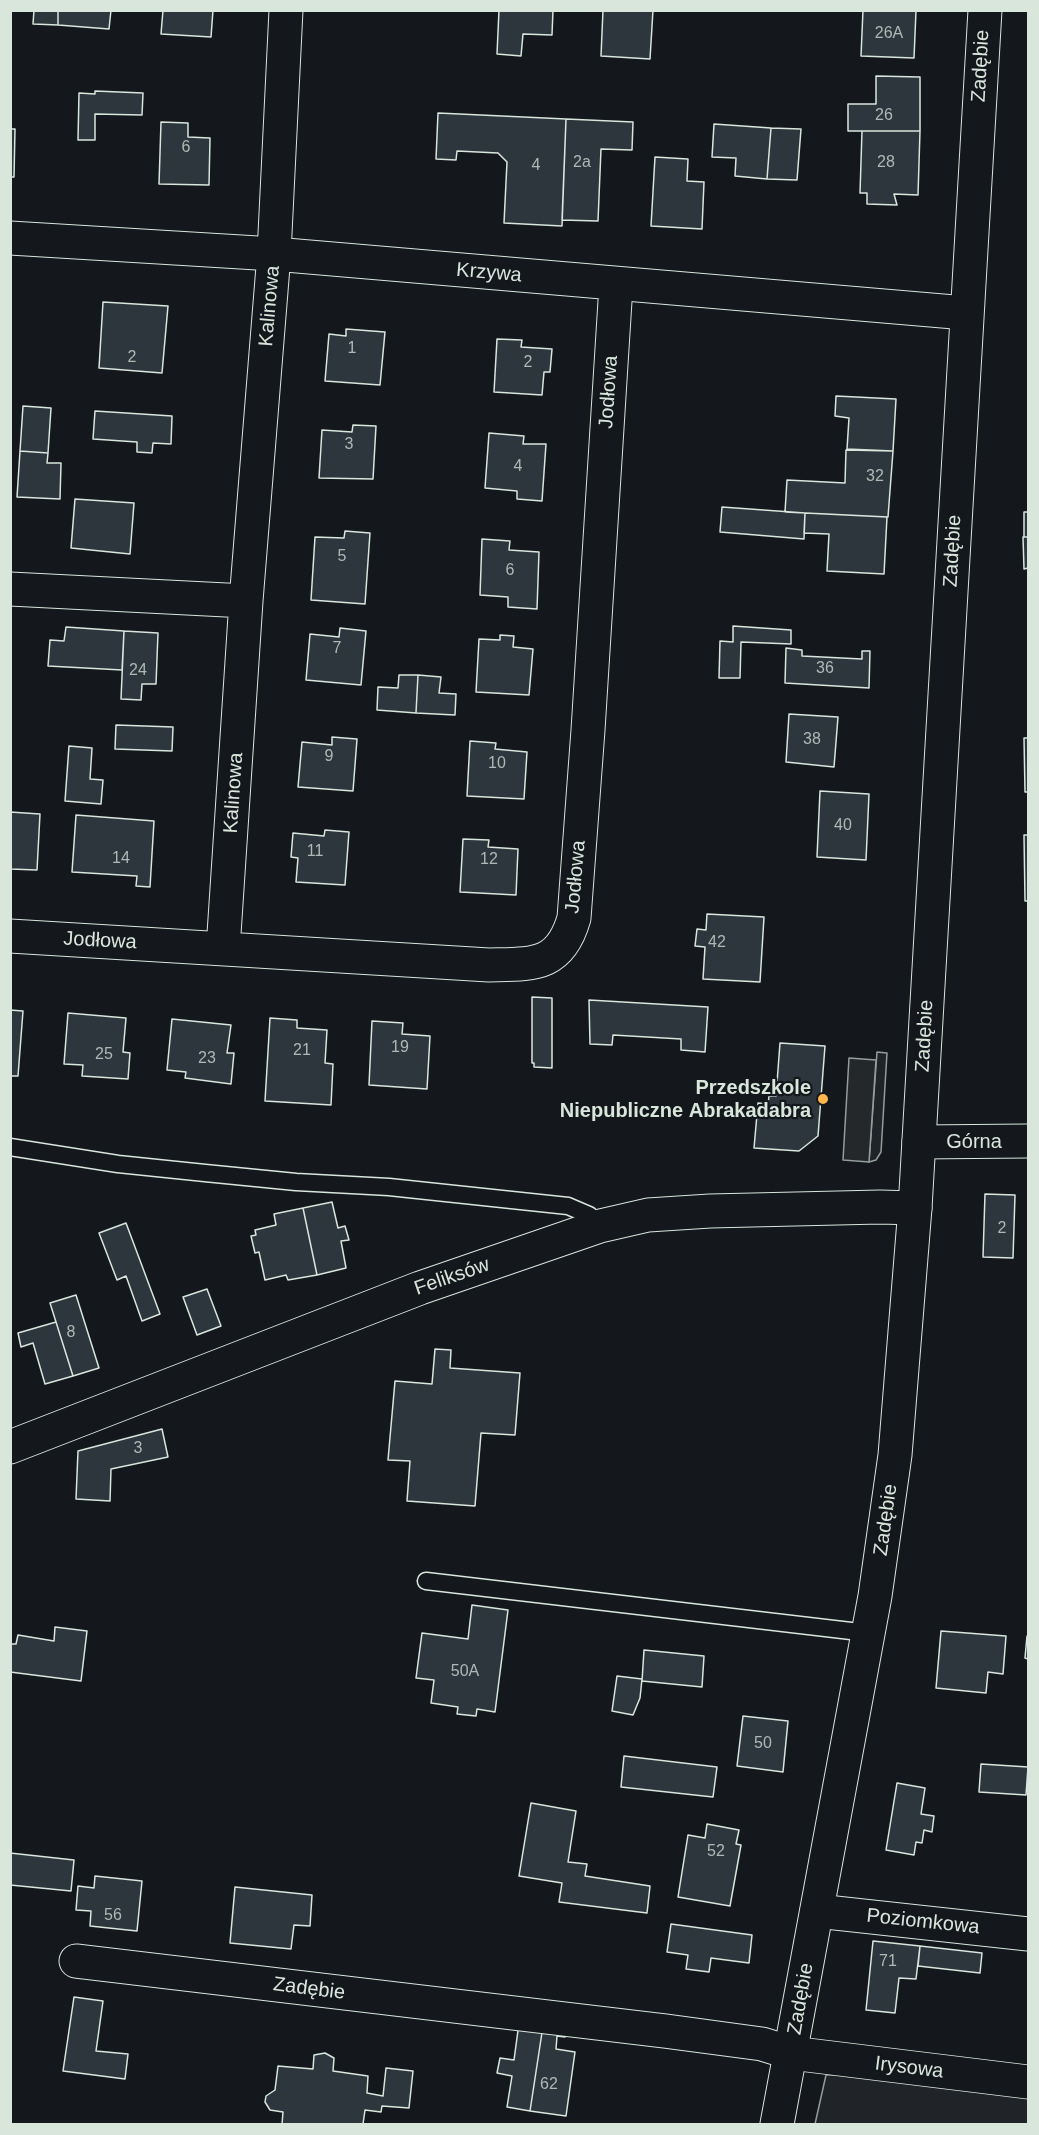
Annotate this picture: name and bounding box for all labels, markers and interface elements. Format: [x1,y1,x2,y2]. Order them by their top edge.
house number: 26A [875,24,903,44]
street label: Zadębie [967,29,995,103]
house number: 26 [875,106,893,126]
house number: 6 [182,138,190,158]
house number: 2a [573,153,591,173]
house number: 28 [877,153,895,173]
house number: 4 [532,156,540,176]
street label: Krzywa [455,258,523,288]
street label: Kalinowa [255,265,285,347]
house number: 1 [348,339,356,359]
house number: 2 [128,348,136,368]
house number: 2 [524,353,532,373]
street label: Jodłowa [594,355,624,429]
house number: 3 [345,435,353,455]
house number: 4 [514,457,522,477]
house number: 32 [866,467,884,487]
street label: Zadębie [939,514,967,588]
house number: 5 [338,547,346,567]
house number: 6 [506,561,514,581]
house number: 7 [333,639,341,659]
house number: 36 [816,659,834,679]
house number: 24 [129,661,147,681]
house number: 38 [803,730,821,750]
house number: 9 [325,747,333,767]
street label: Kalinowa [219,752,249,834]
house number: 10 [488,754,506,774]
house number: 40 [834,816,852,836]
street label: Jodłowa [561,839,591,915]
house number: 11 [307,842,323,862]
house number: 14 [112,849,130,869]
house number: 12 [480,850,498,870]
street label: Jodłowa [63,927,137,955]
house number: 42 [708,933,726,953]
street label: Zadębie [911,999,939,1073]
house number: 19 [391,1038,409,1058]
house number: 21 [293,1041,311,1061]
house number: 25 [95,1045,113,1065]
house number: 23 [198,1049,216,1069]
place label: Przedszkole Niepubliczne Abrakadabra [560,1076,811,1123]
marker: Przedszkole Niepubliczne Abrakadabra [816,1092,830,1106]
street label: Górna [946,1130,1002,1154]
house number: 2 [998,1219,1006,1239]
street label: Feliksów [411,1253,493,1301]
house number: 8 [67,1323,75,1343]
house number: 3 [134,1439,142,1459]
street label: Zadębie [869,1483,903,1557]
house number: 50A [451,1662,479,1682]
house number: 50 [754,1734,772,1754]
house number: 52 [707,1842,725,1862]
street label: Poziomkowa [865,1904,981,1940]
house number: 56 [104,1906,122,1926]
house number: 71 [879,1952,897,1972]
street label: Zadębie [783,1961,819,2037]
street label: Zadębie [272,1973,346,2005]
street label: Irysowa [873,2052,945,2084]
house number: 62 [540,2075,558,2095]

